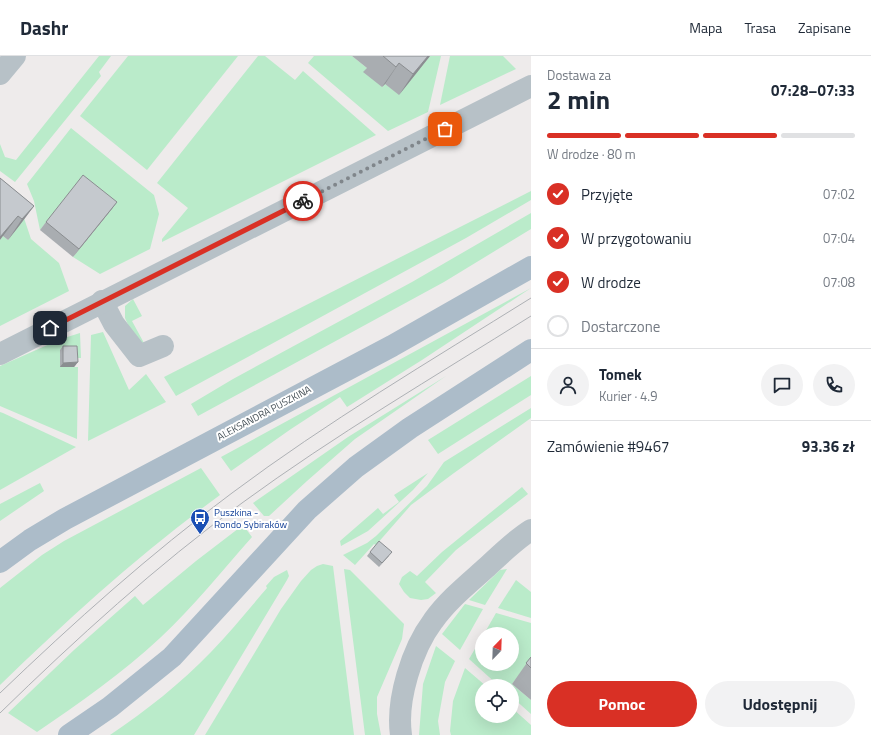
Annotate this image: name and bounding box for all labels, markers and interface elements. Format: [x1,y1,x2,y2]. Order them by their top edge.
text: Dashr [20,13,68,42]
text: Mapa [689,17,722,38]
text: Trasa [744,17,776,38]
text: Zapisane [798,17,851,38]
text: Dostawa za [547,65,611,85]
text: 07:28–07:33 [771,79,855,102]
text: 2 min [547,80,610,119]
pin [428,112,462,146]
icon: bag [434,118,456,140]
text: W drodze · 80 m [547,144,636,164]
courier [283,181,323,221]
icon: check [547,183,569,205]
text: Przyjęte [581,183,633,206]
text: 07:02 [823,184,855,204]
icon: bike [292,190,314,212]
icon: check [547,227,569,249]
text: W przygotowaniu [581,227,691,250]
text: 07:04 [823,228,855,248]
icon: check [547,271,569,293]
text: W drodze [581,271,641,294]
text: 07:08 [823,272,855,292]
pin [33,311,67,345]
text: Dostarczone [581,315,660,338]
icon: home [39,317,61,339]
text: Tomek [599,363,642,386]
button: person [547,364,589,406]
button: chat [761,364,803,406]
button: phone [813,364,855,406]
street label: ALEKSANDRA PUSZKINA [214,382,314,444]
text: Kurier · 4.9 [599,386,657,406]
text: Zamówienie #9467 [547,435,669,458]
text: 93.36 zł [802,435,855,458]
place label: Puszkina - Rondo Sybiraków [214,505,287,532]
bus stop icon: Puszkina - Rondo Sybiraków [189,507,211,535]
north arrow [475,627,519,671]
map controls [475,627,519,723]
button: locate [475,679,519,723]
button: Pomoc [547,681,697,727]
button: Udostępnij [705,681,855,727]

